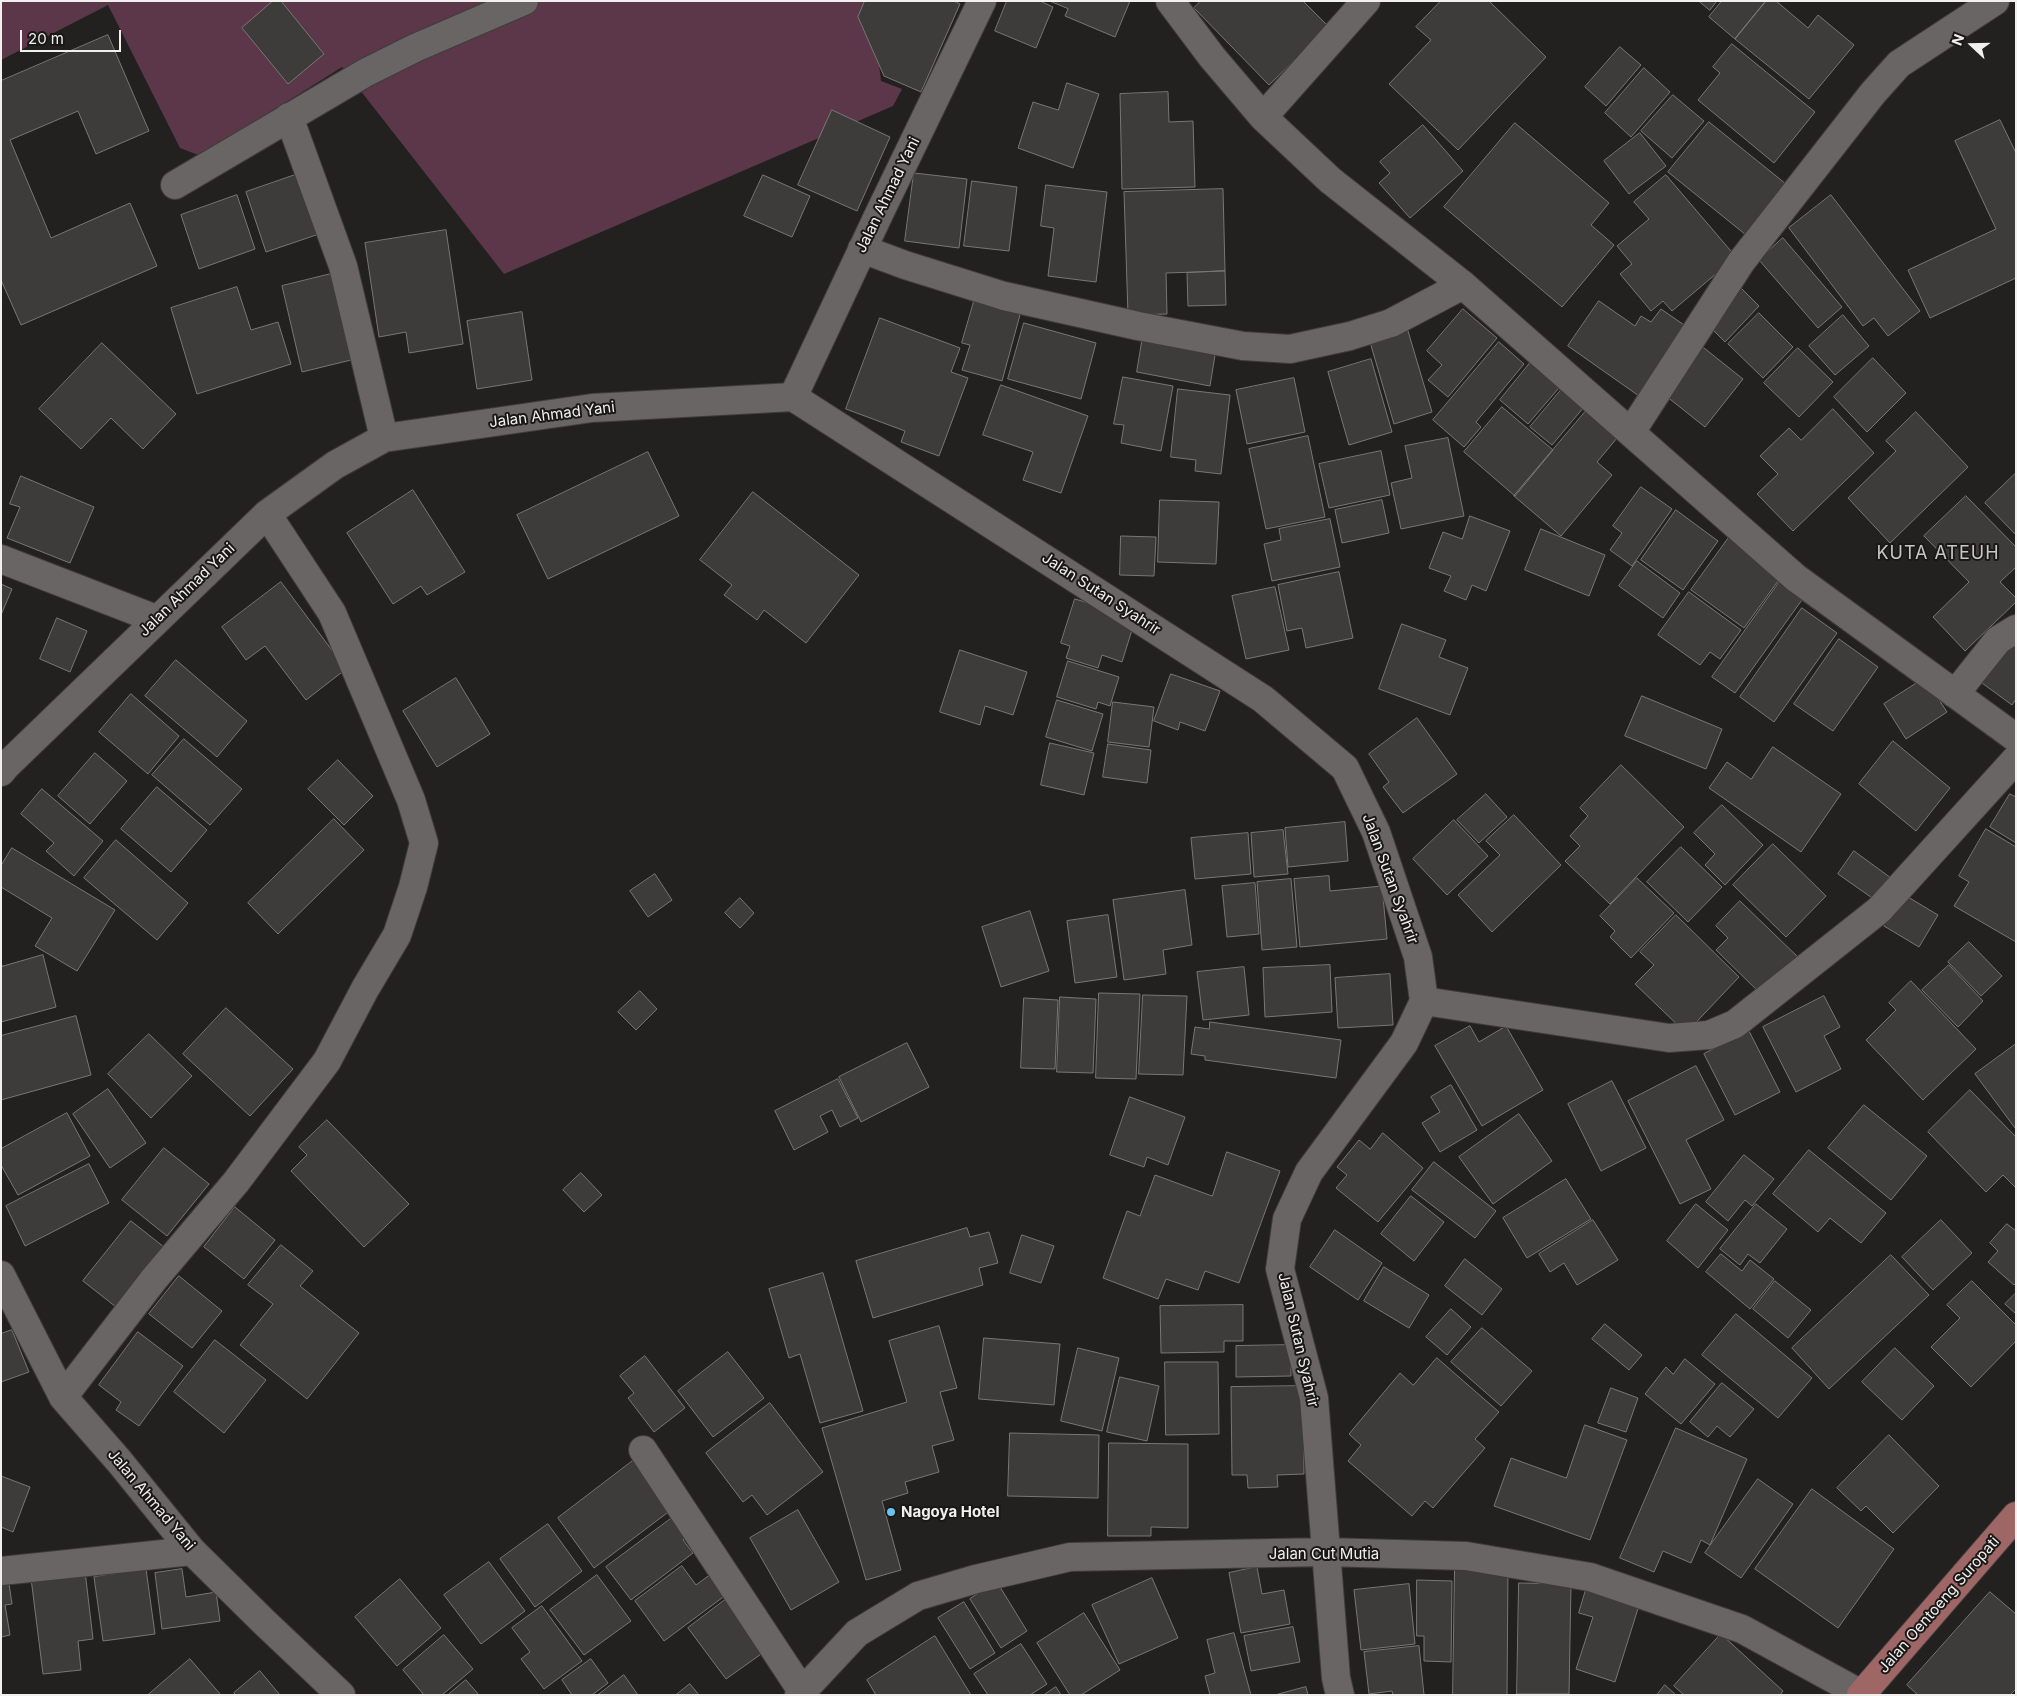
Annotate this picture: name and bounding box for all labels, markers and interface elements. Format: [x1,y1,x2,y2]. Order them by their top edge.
scale bar [22,20,124,52]
north arrow [1947,20,1997,70]
text: 20 m [28,29,64,48]
text: N [1948,31,1967,47]
street label: Jalan Ahmad Yani [852,134,924,256]
street label: Jalan Ahmad Yani [488,398,616,432]
street label: Jalan Ahmad Yani [135,540,239,640]
district label: KUTA ATEUH [1875,543,2001,565]
street label: Jalan Sutan Syahrir [1038,549,1164,639]
street label: Jalan Sutan Syahrir [1358,811,1422,947]
street label: Jalan Sutan Syahrir [1274,1271,1322,1409]
street label: Jalan Ahmad Yani [103,1446,199,1554]
place label: Nagoya Hotel [901,1503,999,1521]
marker: Nagoya Hotel [885,1506,897,1518]
street label: Jalan Oentoeng Suropati [1875,1533,2003,1677]
street label: Jalan Cut Mutia [1269,1545,1379,1563]

